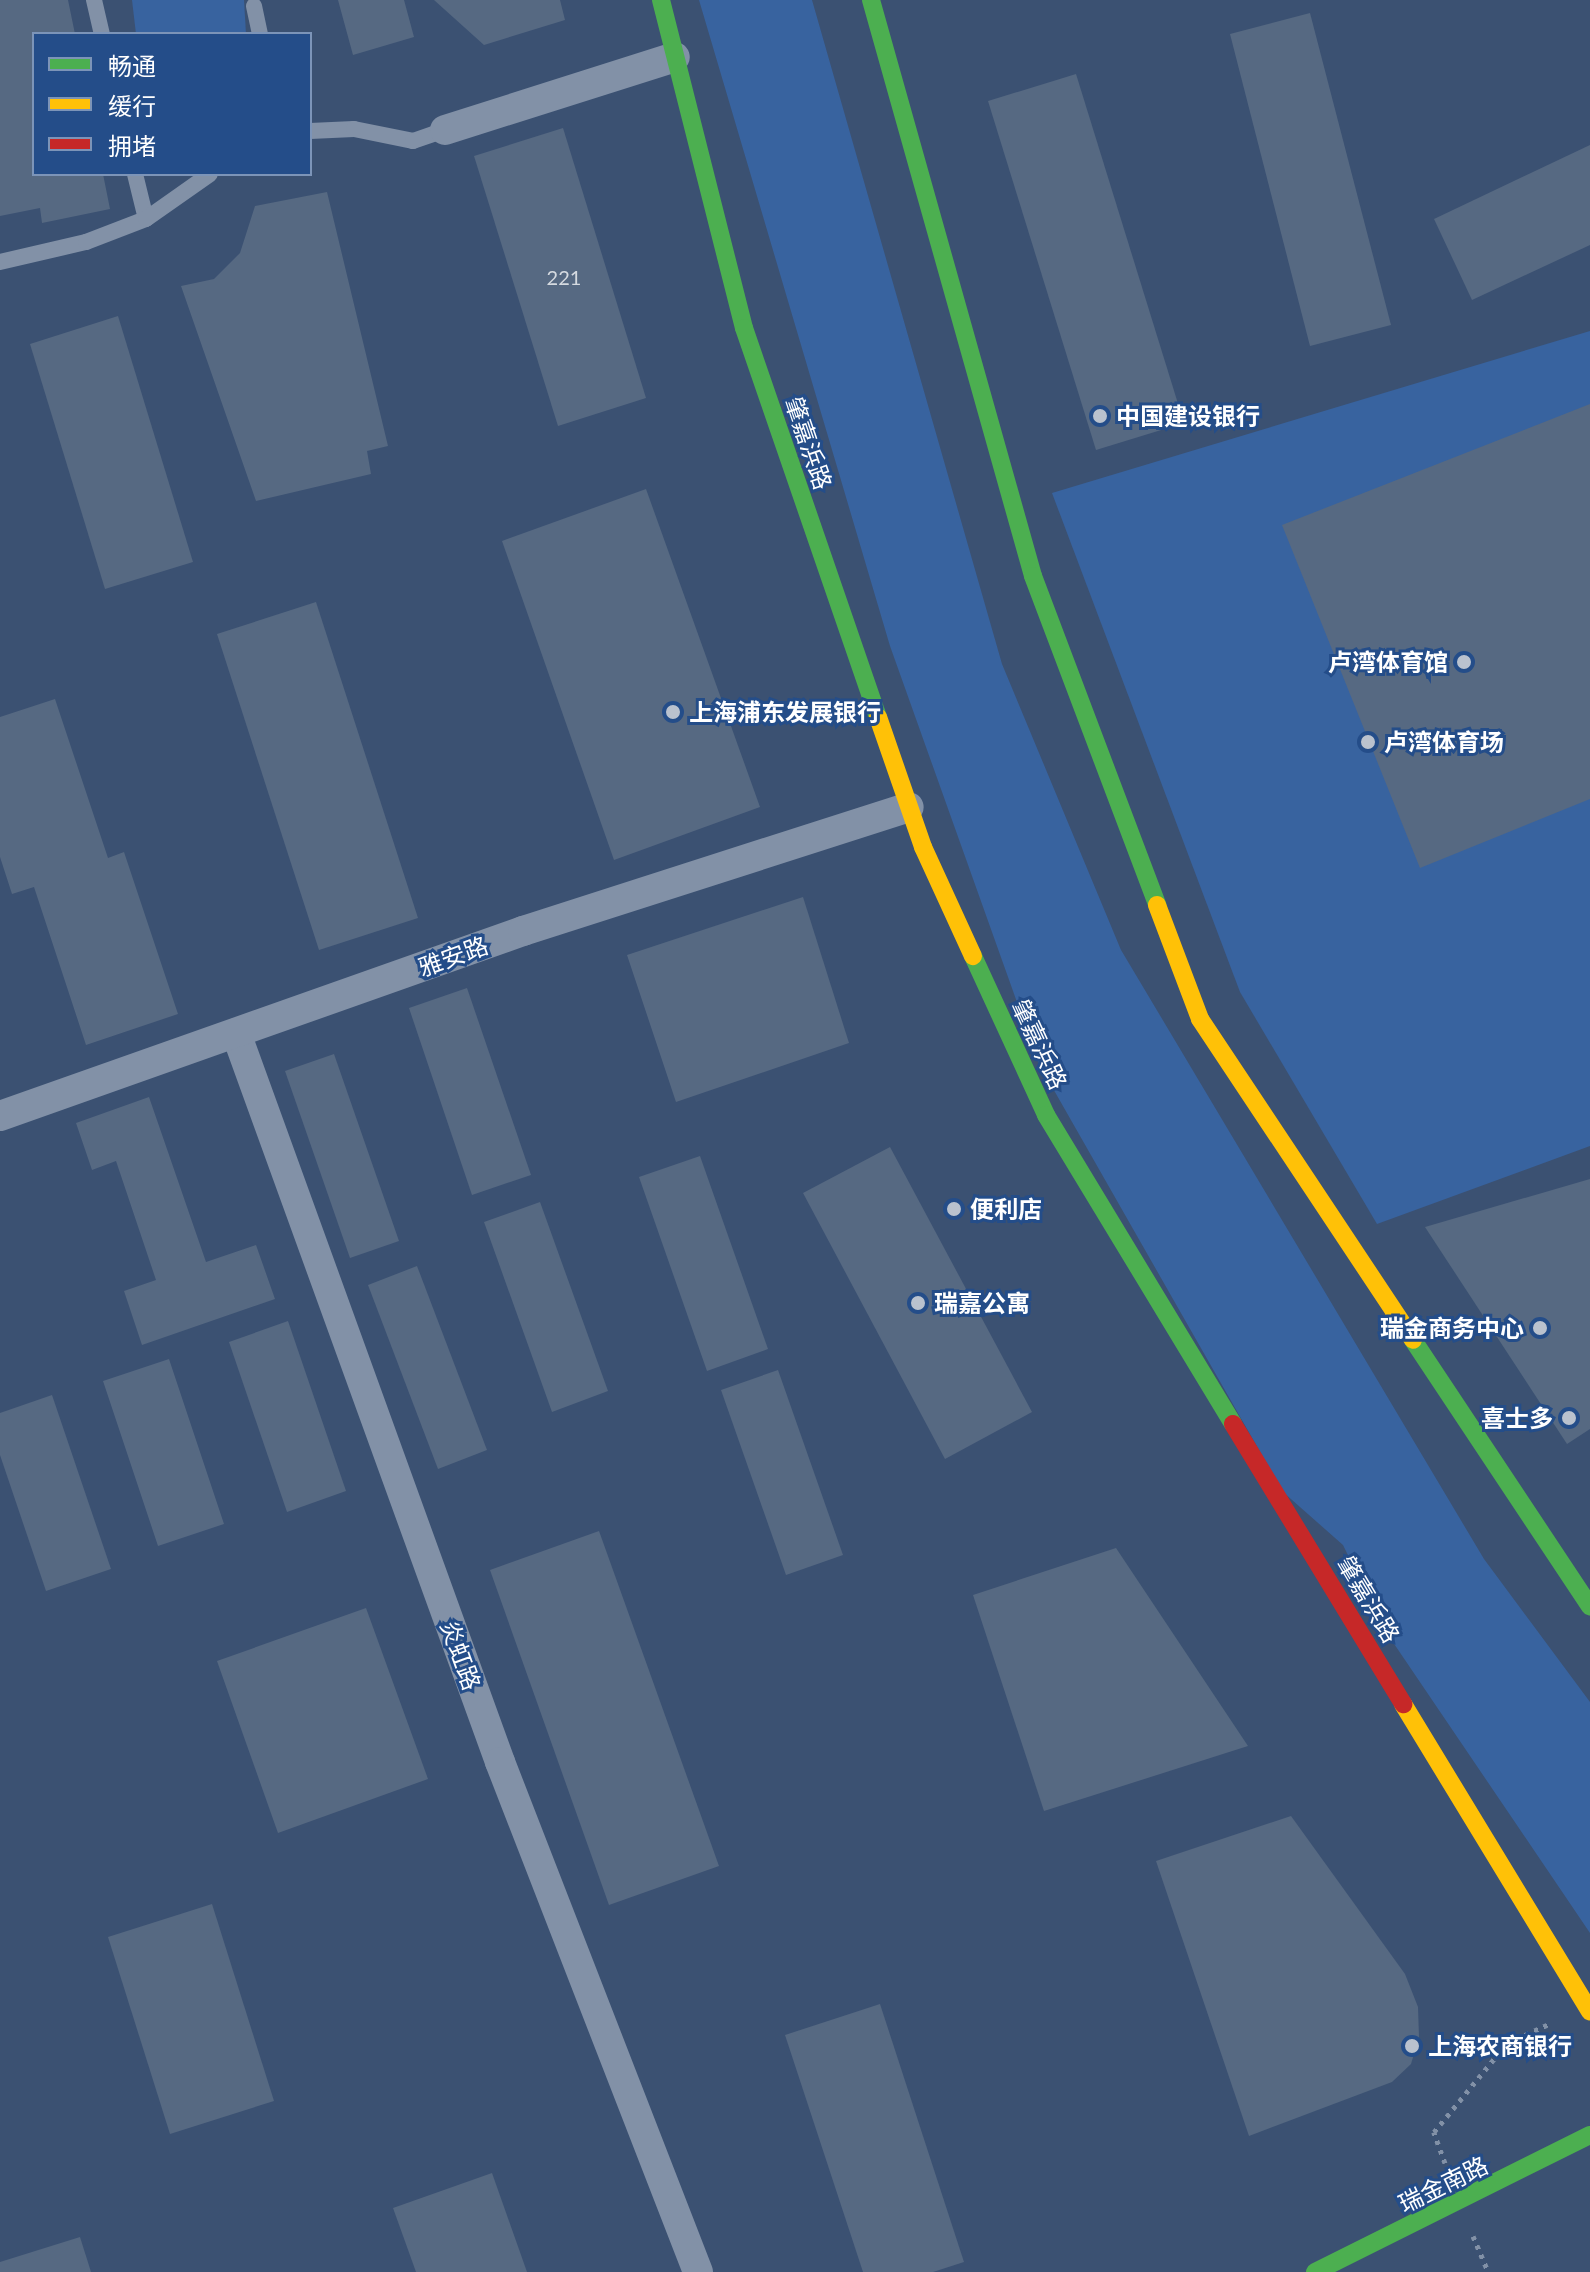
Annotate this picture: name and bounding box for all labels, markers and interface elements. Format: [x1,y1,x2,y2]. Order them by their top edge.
legend [32,32,312,176]
text: 畅通 [108,51,156,80]
text: 缓行 [108,91,156,120]
text: 拥堵 [108,131,156,160]
house number: 221 [547,265,581,289]
street label: 肇嘉浜路 [780,393,838,493]
place label: 中国建设银行 [1116,402,1260,430]
marker: 中国建设银行 [1091,407,1109,425]
place label: 卢湾体育馆 [1328,648,1448,676]
marker: 卢湾体育馆 [1455,653,1473,671]
place label: 上海浦东发展银行 [689,698,881,726]
marker: 上海浦东发展银行 [664,703,682,721]
place label: 卢湾体育场 [1384,728,1504,756]
marker: 卢湾体育场 [1359,733,1377,751]
street label: 雅安路 [414,930,492,982]
street label: 肇嘉浜路 [1007,994,1073,1094]
place label: 便利店 [970,1195,1042,1223]
marker: 便利店 [945,1200,963,1218]
place label: 瑞嘉公寓 [934,1289,1030,1317]
marker: 瑞嘉公寓 [909,1294,927,1312]
place label: 瑞金商务中心 [1380,1314,1524,1342]
marker: 瑞金商务中心 [1531,1319,1549,1337]
place label: 喜士多 [1481,1404,1553,1432]
marker: 喜士多 [1560,1409,1578,1427]
street label: 肇嘉浜路 [1332,1550,1406,1648]
street label: 炎虹路 [435,1616,487,1694]
place label: 上海农商银行 [1428,2032,1572,2060]
marker: 上海农商银行 [1403,2037,1421,2055]
street label: 瑞金南路 [1394,2150,1492,2218]

